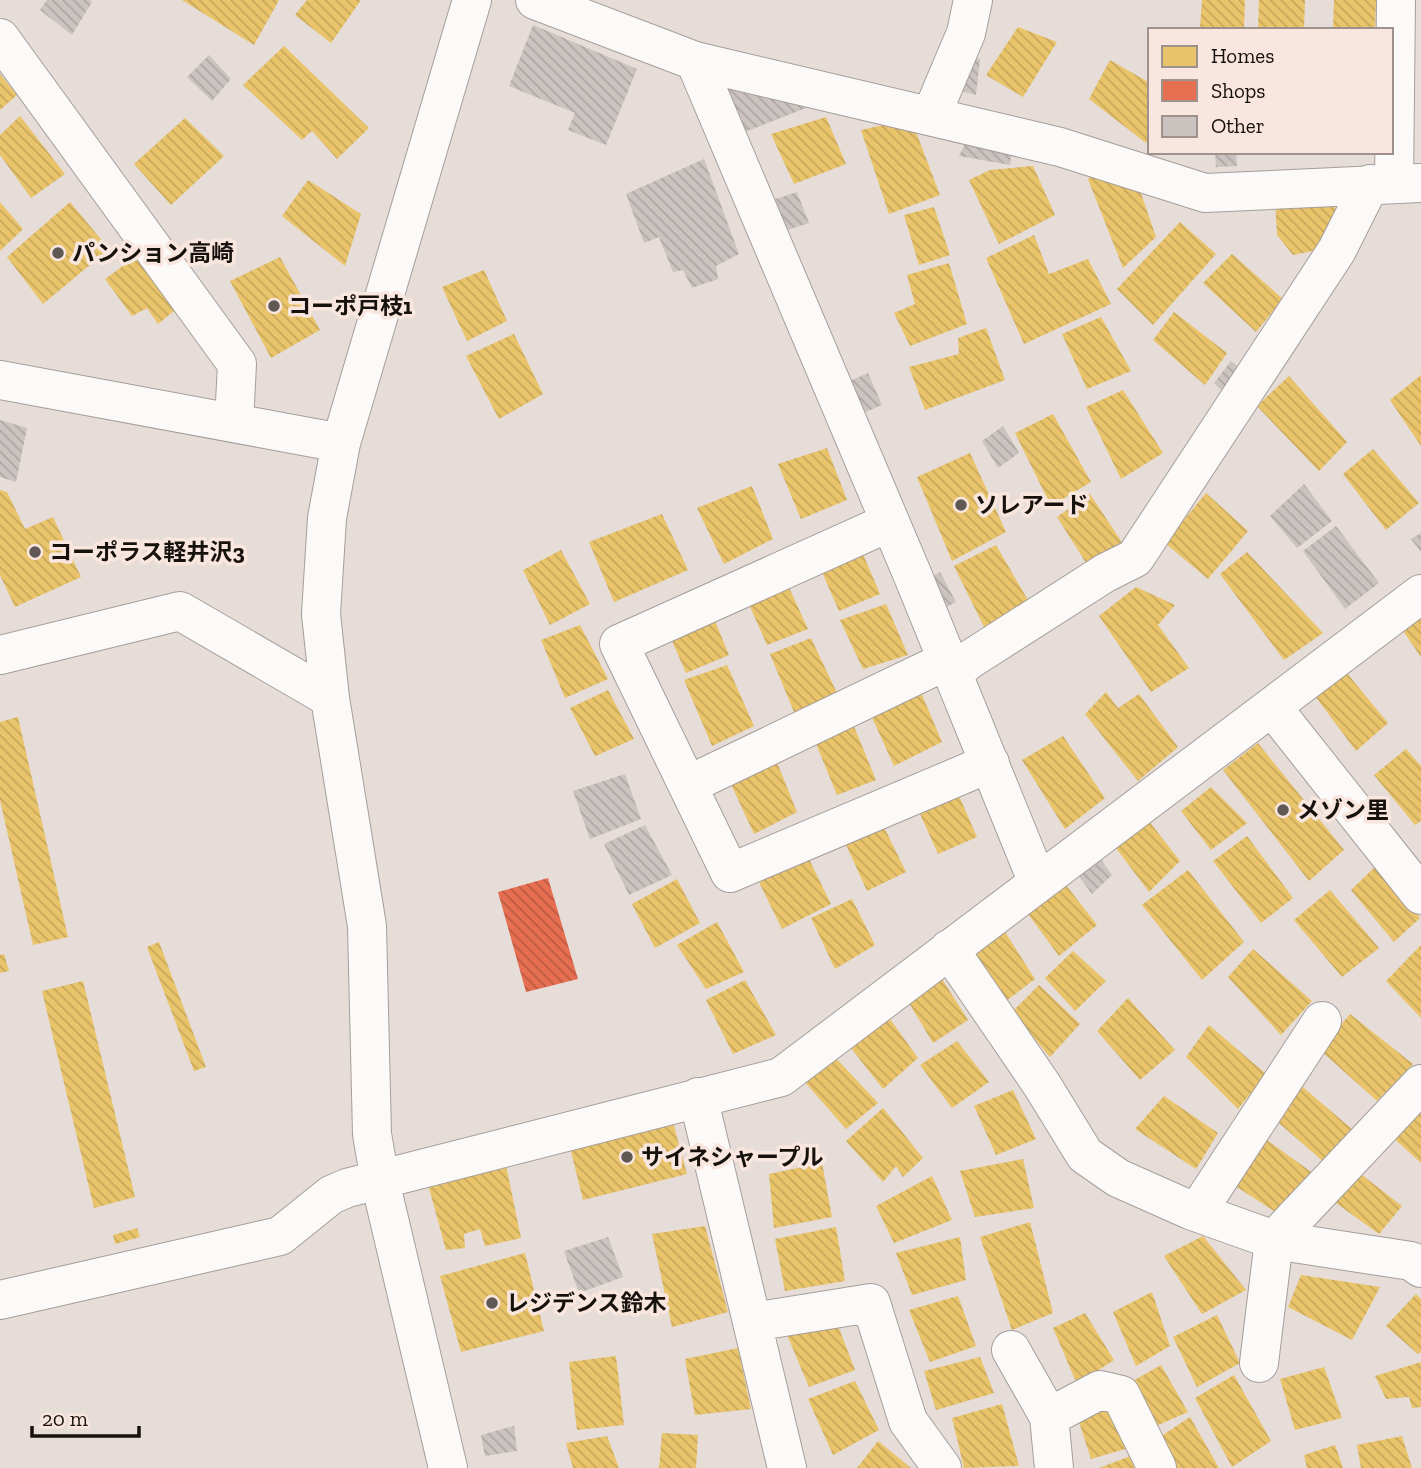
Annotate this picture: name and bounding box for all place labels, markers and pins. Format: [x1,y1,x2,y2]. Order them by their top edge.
place label: パンション高崎 [72,239,234,267]
marker: パンション高崎 [50,245,66,261]
place label: コーポ戸枝1 [288,292,412,320]
marker: コーポ戸枝1 [266,298,282,314]
place label: ソレアード [975,491,1089,519]
marker: ソレアード [953,497,969,513]
place label: コーポラス軽井沢3 [49,538,245,566]
marker: コーポラス軽井沢3 [27,544,43,560]
place label: メゾン里 [1297,796,1389,824]
marker: メゾン里 [1275,802,1291,818]
place label: サイネシャープル [641,1143,824,1171]
marker: サイネシャープル [619,1149,635,1165]
place label: レジデンス鈴木 [506,1289,667,1317]
marker: レジデンス鈴木 [484,1295,500,1311]

